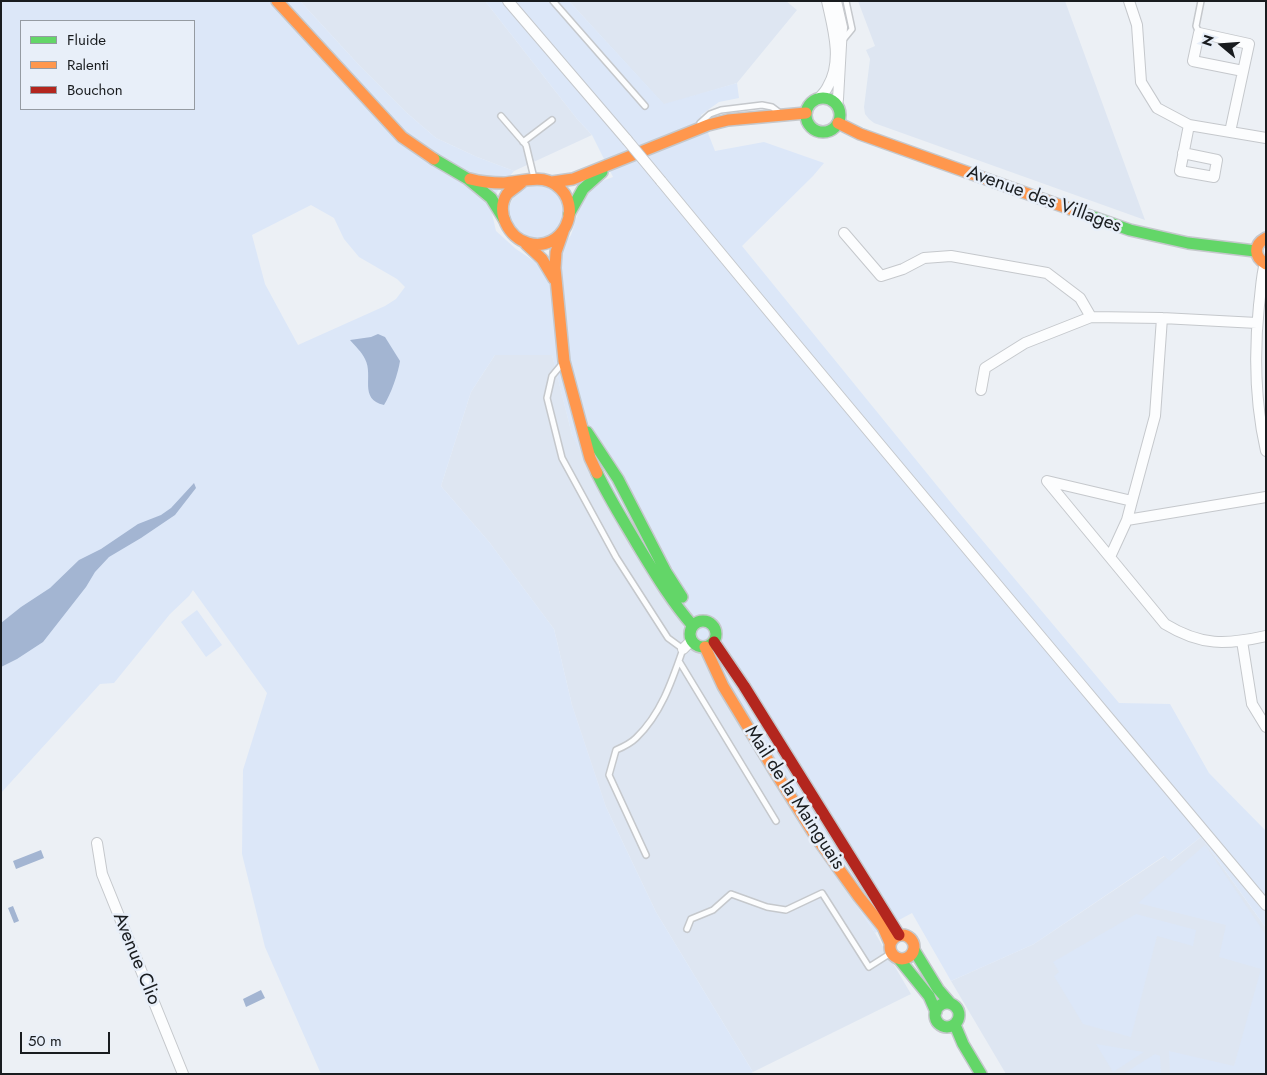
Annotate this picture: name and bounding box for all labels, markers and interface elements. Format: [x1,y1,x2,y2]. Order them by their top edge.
legend [20,20,195,110]
north arrow [1197,20,1247,70]
text: Fluide [67,29,106,51]
text: N [1197,32,1219,49]
text: Ralenti [67,54,109,76]
text: Bouchon [67,79,123,101]
street label: Avenue des Villages [964,162,1124,238]
street label: Mail de la Mainguais [739,722,849,874]
street label: Avenue Clio [107,909,165,1009]
scale bar [22,1022,112,1054]
text: 50 m [28,1030,62,1052]

